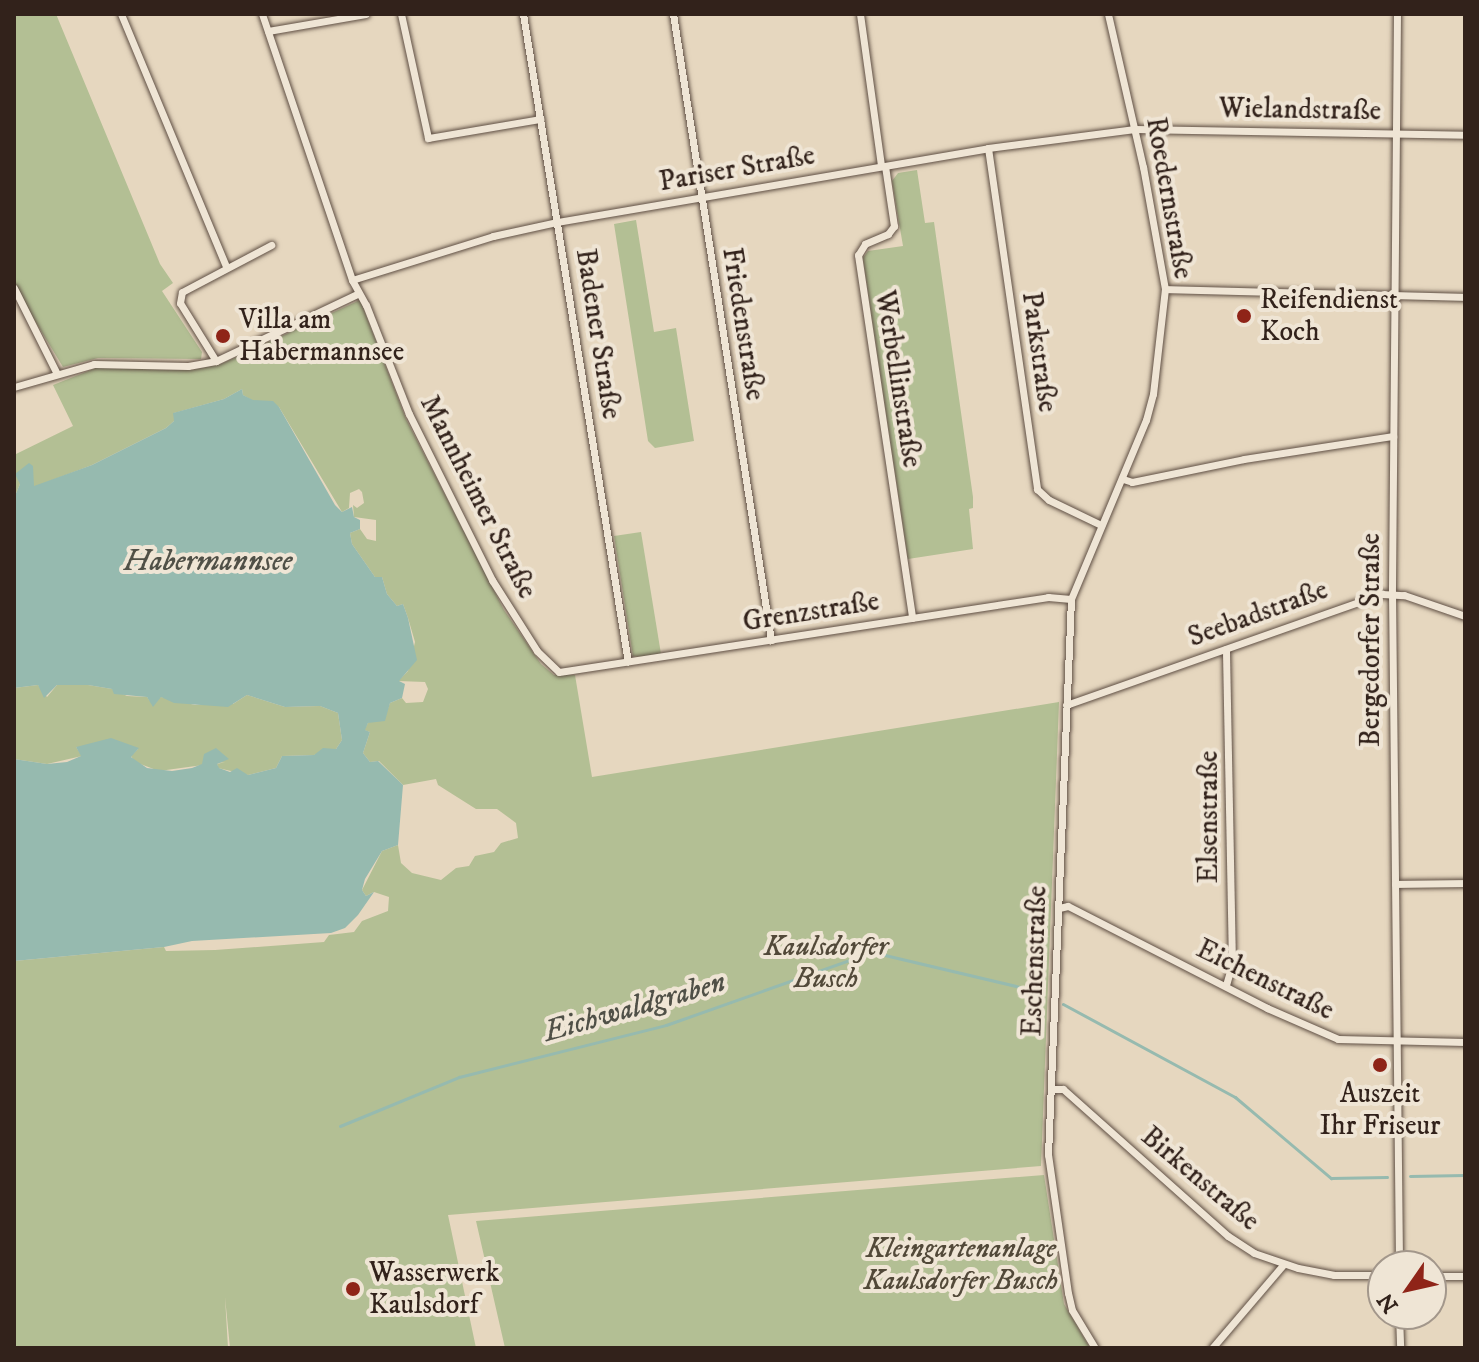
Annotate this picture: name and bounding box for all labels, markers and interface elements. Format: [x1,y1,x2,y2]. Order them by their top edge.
street label: Wielandstraße [1219,92,1381,128]
street label: Roedernstraße [1138,115,1200,281]
street label: Pariser Straße [656,139,818,199]
street label: Friedenstraße [714,245,772,403]
street label: Badener Straße [568,246,628,422]
place label: Reifendienst Koch [1260,283,1398,349]
street label: Werbellinstraße [867,288,929,470]
street label: Parkstraße [1014,290,1064,414]
place label: Villa am Habermannsee [239,303,404,369]
marker: Reifendienst Koch [1235,307,1253,325]
marker: Villa am Habermannsee [214,327,232,345]
street label: Mannheimer Straße [412,390,544,604]
street label: Bergedorfer Straße [1354,533,1388,747]
water label: Habermannsee [124,544,292,580]
street label: Seebadstraße [1184,573,1332,655]
street label: Grenzstraße [740,585,882,639]
street label: Elsenstraße [1192,751,1226,883]
street label: Eschenstraße [1016,885,1054,1037]
park label: Kaulsdorfer Busch [764,930,888,996]
street label: Eichenstraße [1191,932,1339,1028]
water label: Eichwaldgraben [540,965,730,1051]
marker: Auszeit Ihr Friseur [1371,1056,1389,1074]
place label: Auszeit Ihr Friseur [1320,1077,1440,1143]
street label: Birkenstraße [1134,1120,1266,1238]
park label: Kleingartenanlage Kaulsdorfer Busch [864,1232,1058,1298]
north arrow [1367,1250,1447,1330]
place label: Wasserwerk Kaulsdorf [369,1256,499,1322]
marker: Wasserwerk Kaulsdorf [344,1280,362,1298]
text: N [1372,1288,1405,1318]

